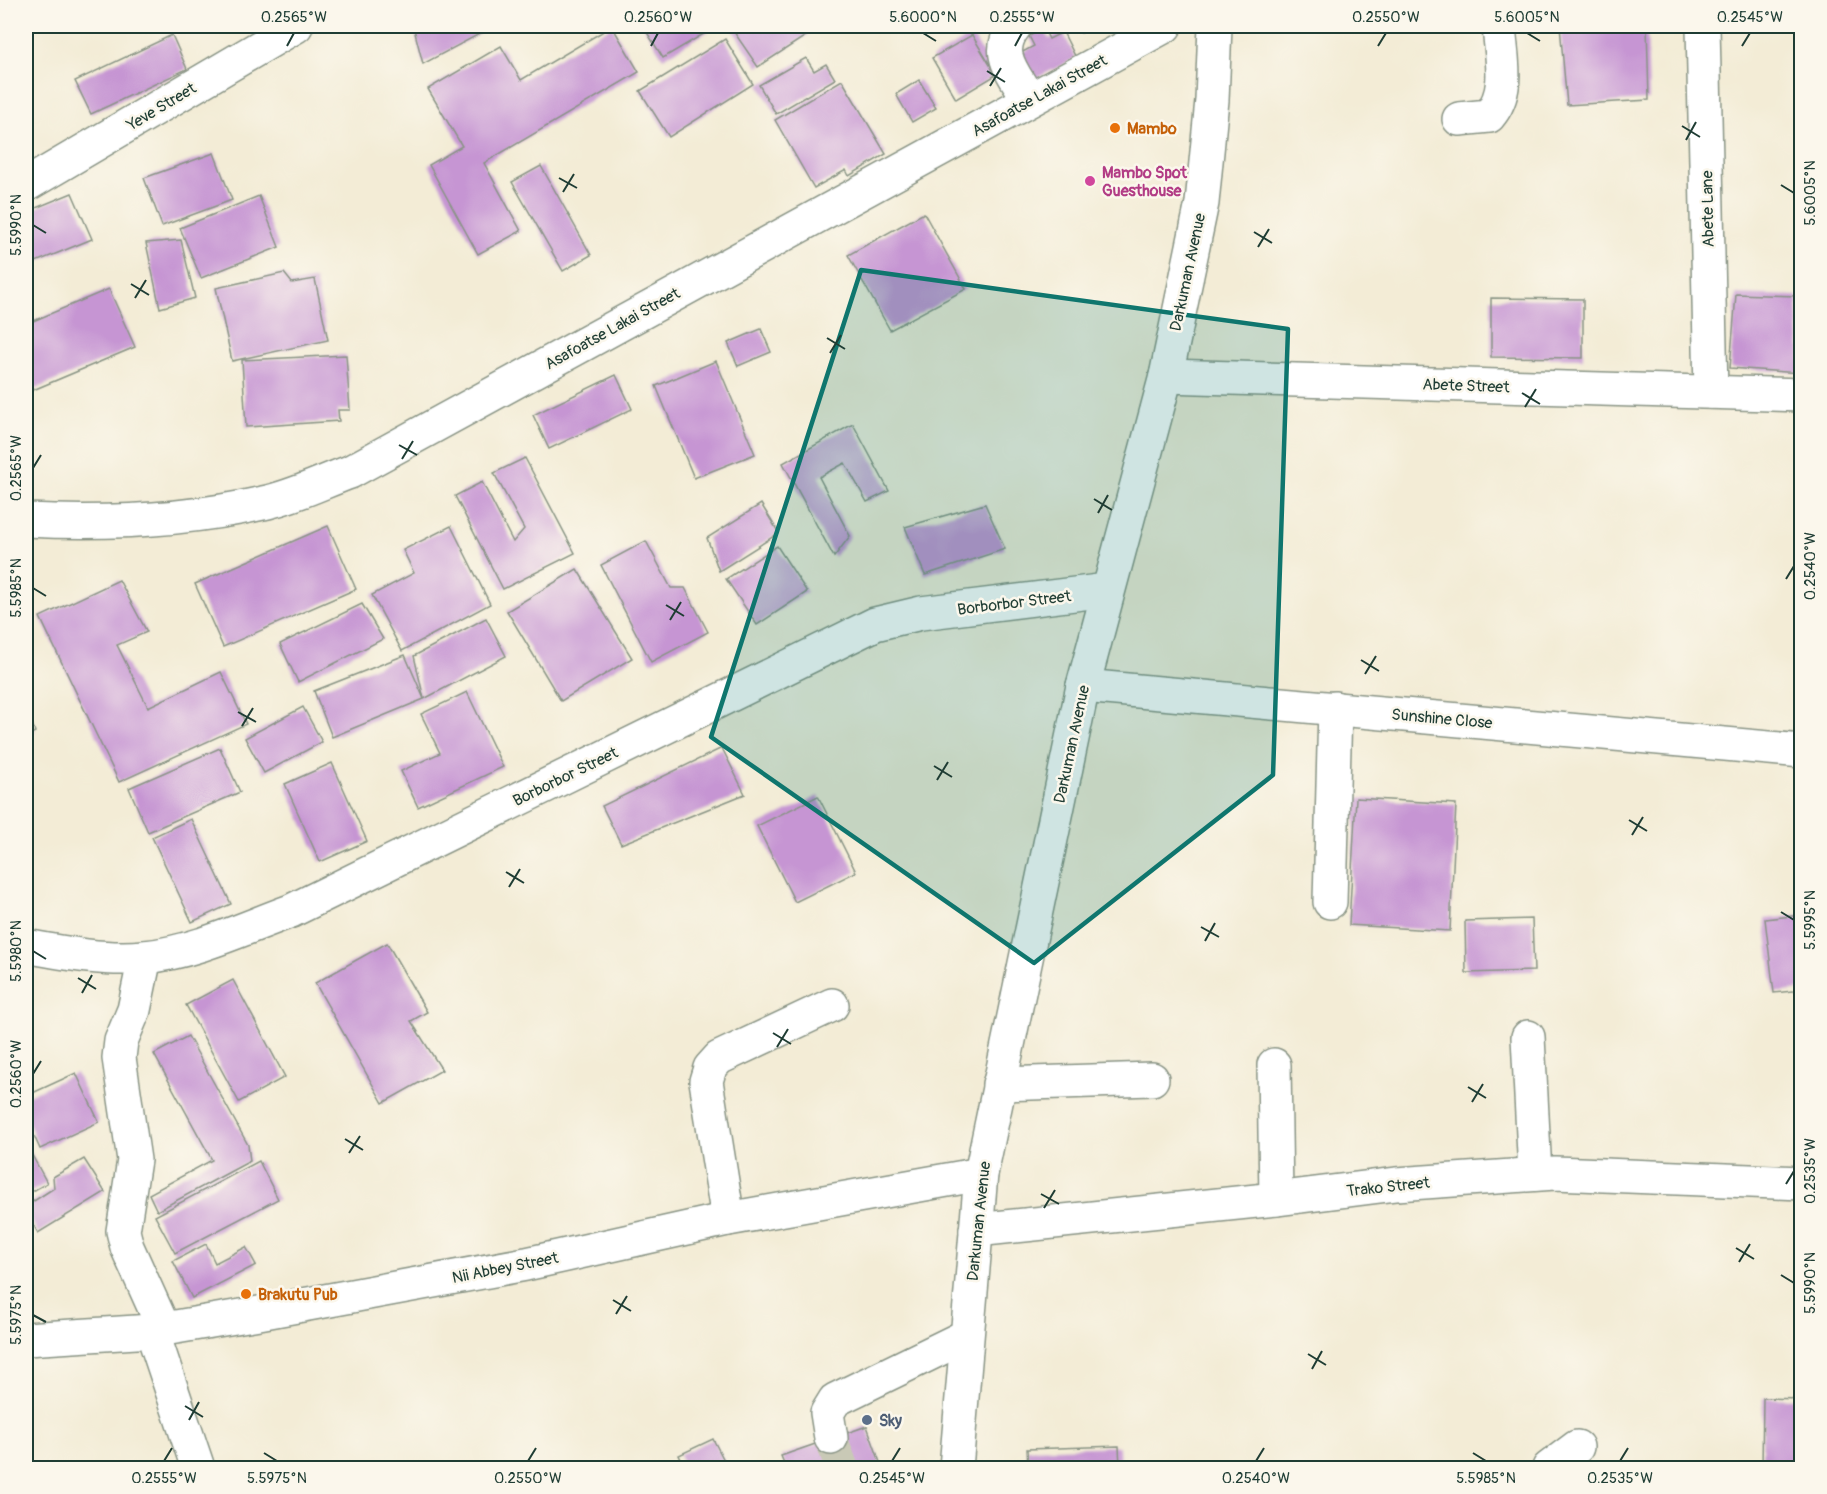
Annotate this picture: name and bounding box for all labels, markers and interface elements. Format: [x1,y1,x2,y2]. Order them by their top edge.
text: 0.2565°W [261,8,327,27]
text: 0.2560°W [624,8,692,27]
text: 5.6000°N [889,8,957,27]
text: 0.2555°W [989,8,1055,27]
text: 0.2550°W [1352,8,1420,27]
text: 5.6005°N [1494,8,1560,27]
text: 0.2545°W [1717,8,1783,27]
street label: Asafoatse Lakai Street [968,50,1111,141]
street label: Yeve Street [122,78,200,136]
place label: Mambo [1127,119,1177,139]
marker: Mambo [1108,121,1122,135]
text: 5.6005°N [1801,160,1820,226]
place label: Mambo Spot Guesthouse [1102,163,1188,201]
street label: Abete Lane [1697,170,1719,248]
marker: Mambo Spot Guesthouse [1083,174,1097,188]
text: 5.5990°N [7,194,26,256]
street label: Darkuman Avenue [1166,211,1210,333]
street label: Asafoatse Lakai Street [541,283,684,374]
street label: Abete Street [1422,374,1510,398]
text: 0.2565°W [7,435,26,501]
text: 0.2540°W [1801,532,1820,600]
text: 5.5985°N [7,558,26,618]
street label: Borborbor Street [956,586,1073,620]
street label: Darkuman Avenue [1050,683,1094,805]
street label: Sunshine Close [1391,705,1493,733]
street label: Borborbor Street [510,743,622,811]
text: 5.5995°N [1801,890,1820,950]
text: 5.5980°N [7,920,26,982]
text: 0.2560°W [7,1040,26,1108]
text: 0.2535°W [1801,1138,1820,1204]
street label: Darkuman Avenue [963,1160,995,1282]
street label: Trako Street [1345,1173,1431,1201]
street label: Nii Abbey Street [450,1248,560,1288]
text: 5.5990°N [1801,1252,1820,1314]
text: 5.5975°N [7,1285,26,1345]
place label: Brakutu Pub [258,1285,338,1305]
marker: Brakutu Pub [239,1287,253,1301]
place label: Sky [879,1411,902,1431]
marker: Sky [860,1413,874,1427]
text: 0.2555°W [131,1469,197,1488]
text: 5.5975°N [247,1469,307,1488]
text: 0.2550°W [494,1469,562,1488]
text: 0.2545°W [859,1469,925,1488]
text: 0.2540°W [1222,1469,1290,1488]
text: 5.5985°N [1456,1469,1516,1488]
text: 0.2535°W [1587,1469,1653,1488]

